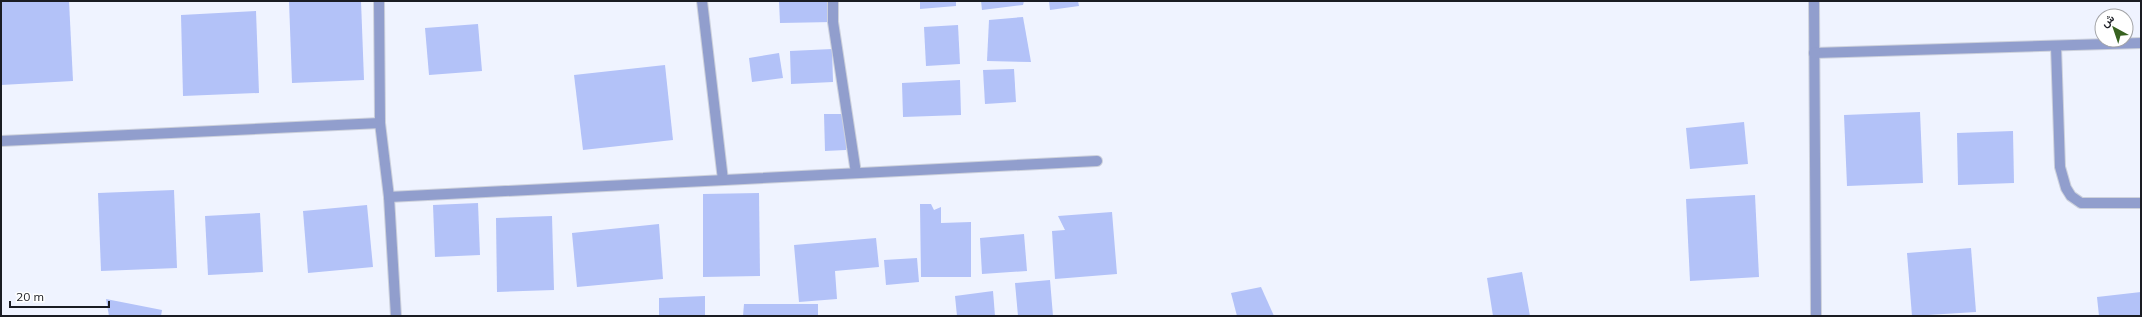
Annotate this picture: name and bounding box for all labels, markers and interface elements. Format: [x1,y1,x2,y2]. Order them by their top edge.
north arrow [2094,8,2134,48]
text: ش [2098,11,2117,30]
scale bar [10,283,109,309]
text: 20 m [16,289,44,304]

